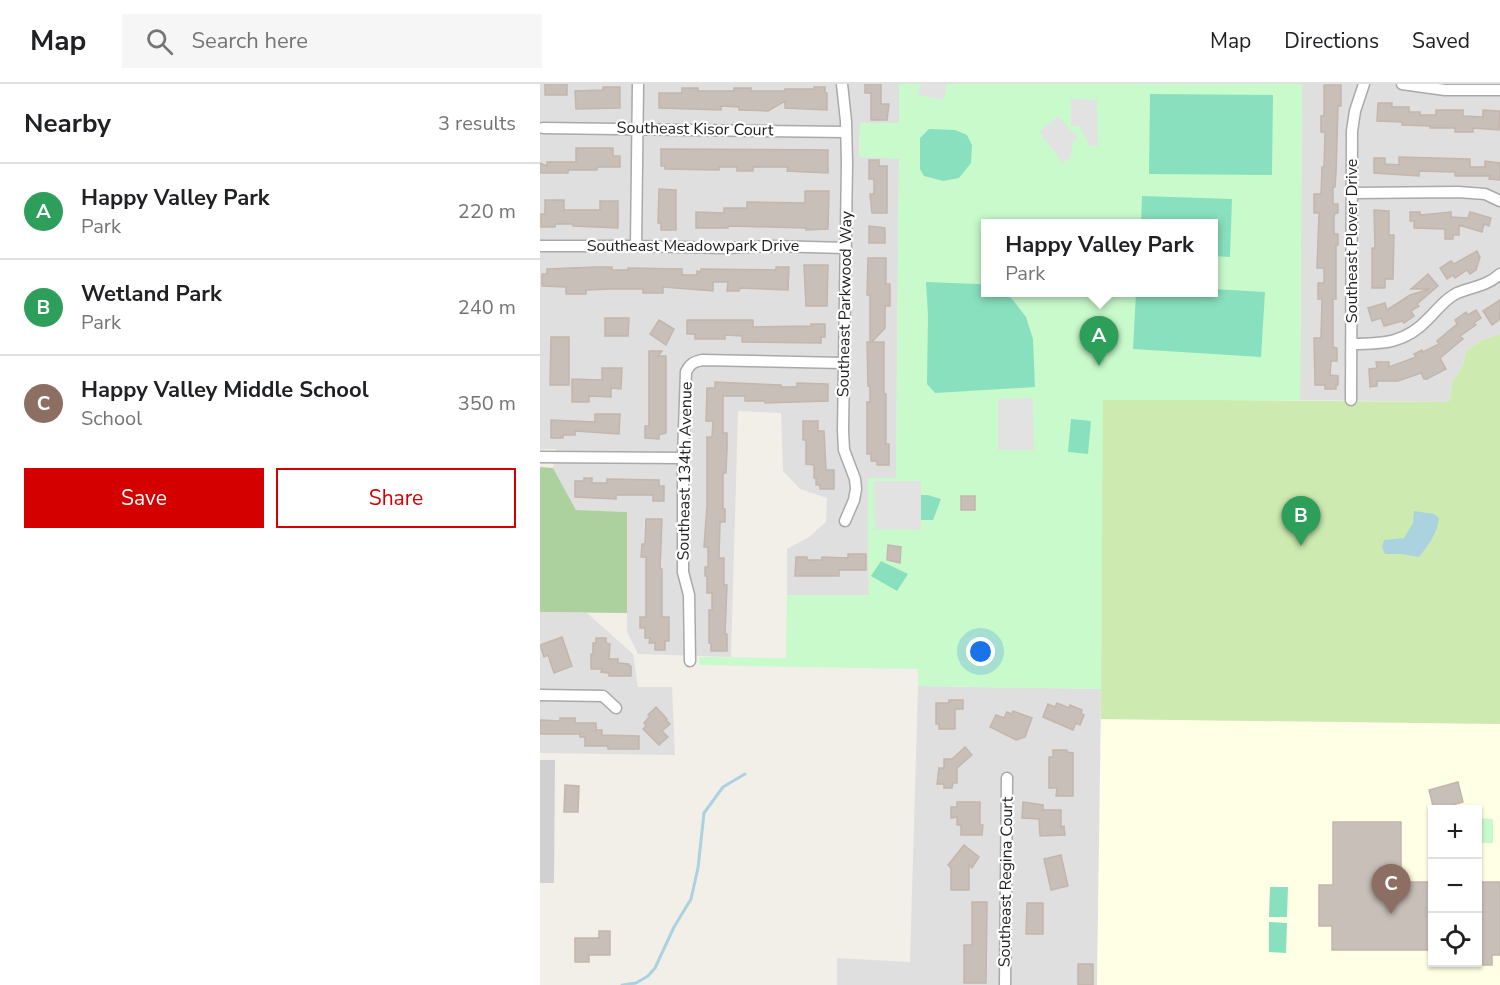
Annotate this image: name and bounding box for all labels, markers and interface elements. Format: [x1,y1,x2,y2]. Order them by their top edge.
search box [122,14,542,68]
text: Map [30,22,86,60]
icon: search [143,25,176,58]
text: Search here [191,26,308,56]
text: Map [1210,27,1251,55]
text: Directions [1284,27,1379,55]
text: Saved [1412,27,1470,55]
text: Nearby [24,106,111,141]
text: 3 results [438,110,516,137]
street label: Southeast Kisor Court [616,117,774,141]
street label: Southeast Plover Drive [1341,159,1363,323]
text: Happy Valley Park [81,183,270,213]
text: A [36,198,51,225]
text: 220 m [458,198,516,225]
street label: Southeast Parkwood Way [832,210,858,397]
text: Park [81,213,121,240]
popup [981,219,1218,297]
text: Happy Valley Park [1005,230,1194,260]
street label: Southeast Meadowpark Drive [587,235,799,257]
text: Park [1005,260,1045,287]
text: Wetland Park [81,279,222,309]
text: B [37,294,50,321]
text: 240 m [458,294,516,321]
text: Park [81,309,121,336]
pin: A [1080,316,1118,366]
text: Happy Valley Middle School [81,375,369,405]
street label: Southeast 134th Avenue [672,381,698,561]
text: C [37,390,50,417]
text: 350 m [458,390,516,417]
text: School [81,405,142,432]
button: Save [24,468,264,528]
button: Share [276,468,516,528]
pin: B [1282,496,1320,546]
your location [966,637,995,666]
street label: Southeast Regina Court [994,796,1018,967]
map controls [1428,805,1482,967]
button: + [1428,805,1482,859]
button: − [1428,859,1482,913]
pin: C [1372,864,1410,914]
button: locate [1428,913,1482,967]

